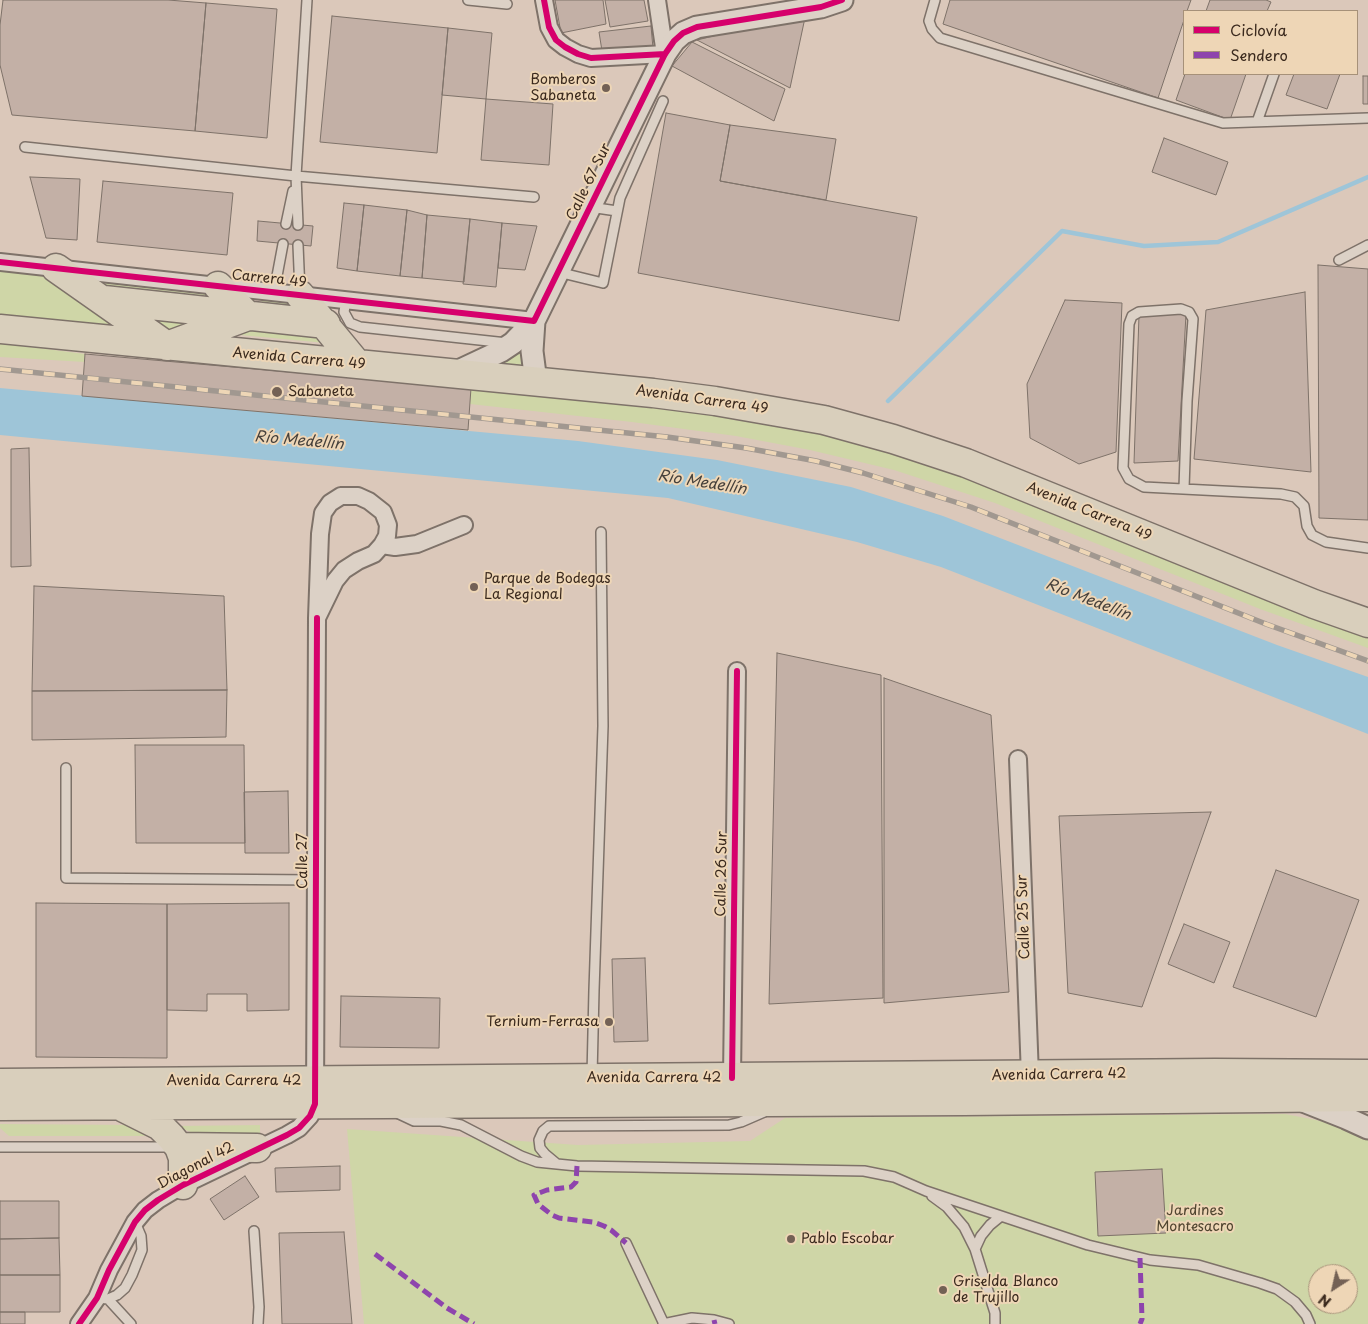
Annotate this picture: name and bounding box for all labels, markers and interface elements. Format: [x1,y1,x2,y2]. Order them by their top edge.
legend [1183,10,1358,75]
text: Ciclovía [1230,18,1287,41]
text: Sendero [1230,43,1288,66]
place label: Bomberos Sabaneta [530,72,596,104]
marker: Bomberos Sabaneta [600,82,612,94]
street label: Calle 67 Sur [563,141,615,223]
street label: Carrera 49 [231,267,307,291]
street label: Avenida Carrera 49 [232,345,366,373]
street label: Avenida Carrera 49 [635,382,769,418]
place label: Sabaneta [288,384,354,400]
marker: Sabaneta [270,385,284,399]
water label: Río Medellín [254,428,344,454]
water label: Río Medellín [656,467,748,499]
street label: Avenida Carrera 49 [1024,479,1154,545]
place label: Parque de Bodegas La Regional [484,571,611,604]
water label: Río Medellín [1043,576,1133,624]
marker: Parque de Bodegas La Regional [468,581,480,593]
street label: Calle 26 Sur [713,831,731,917]
street label: Calle 27 [295,833,311,889]
street label: Calle 25 Sur [1014,874,1034,960]
place label: Ternium-Ferrasa [486,1014,599,1030]
marker: Ternium-Ferrasa [603,1016,615,1028]
street label: Avenida Carrera 42 [991,1065,1127,1085]
street label: Avenida Carrera 42 [587,1070,721,1086]
street label: Avenida Carrera 42 [167,1073,301,1089]
street label: Diagonal 42 [155,1139,237,1193]
park label: Jardines Montesacro [1156,1203,1234,1236]
place label: Pablo Escobar [801,1231,894,1247]
marker: Pablo Escobar [785,1233,797,1245]
north arrow [1308,1264,1358,1314]
place label: Griselda Blanco de Trujillo [953,1274,1058,1306]
marker: Griselda Blanco de Trujillo [937,1284,949,1296]
text: N [1314,1289,1335,1313]

